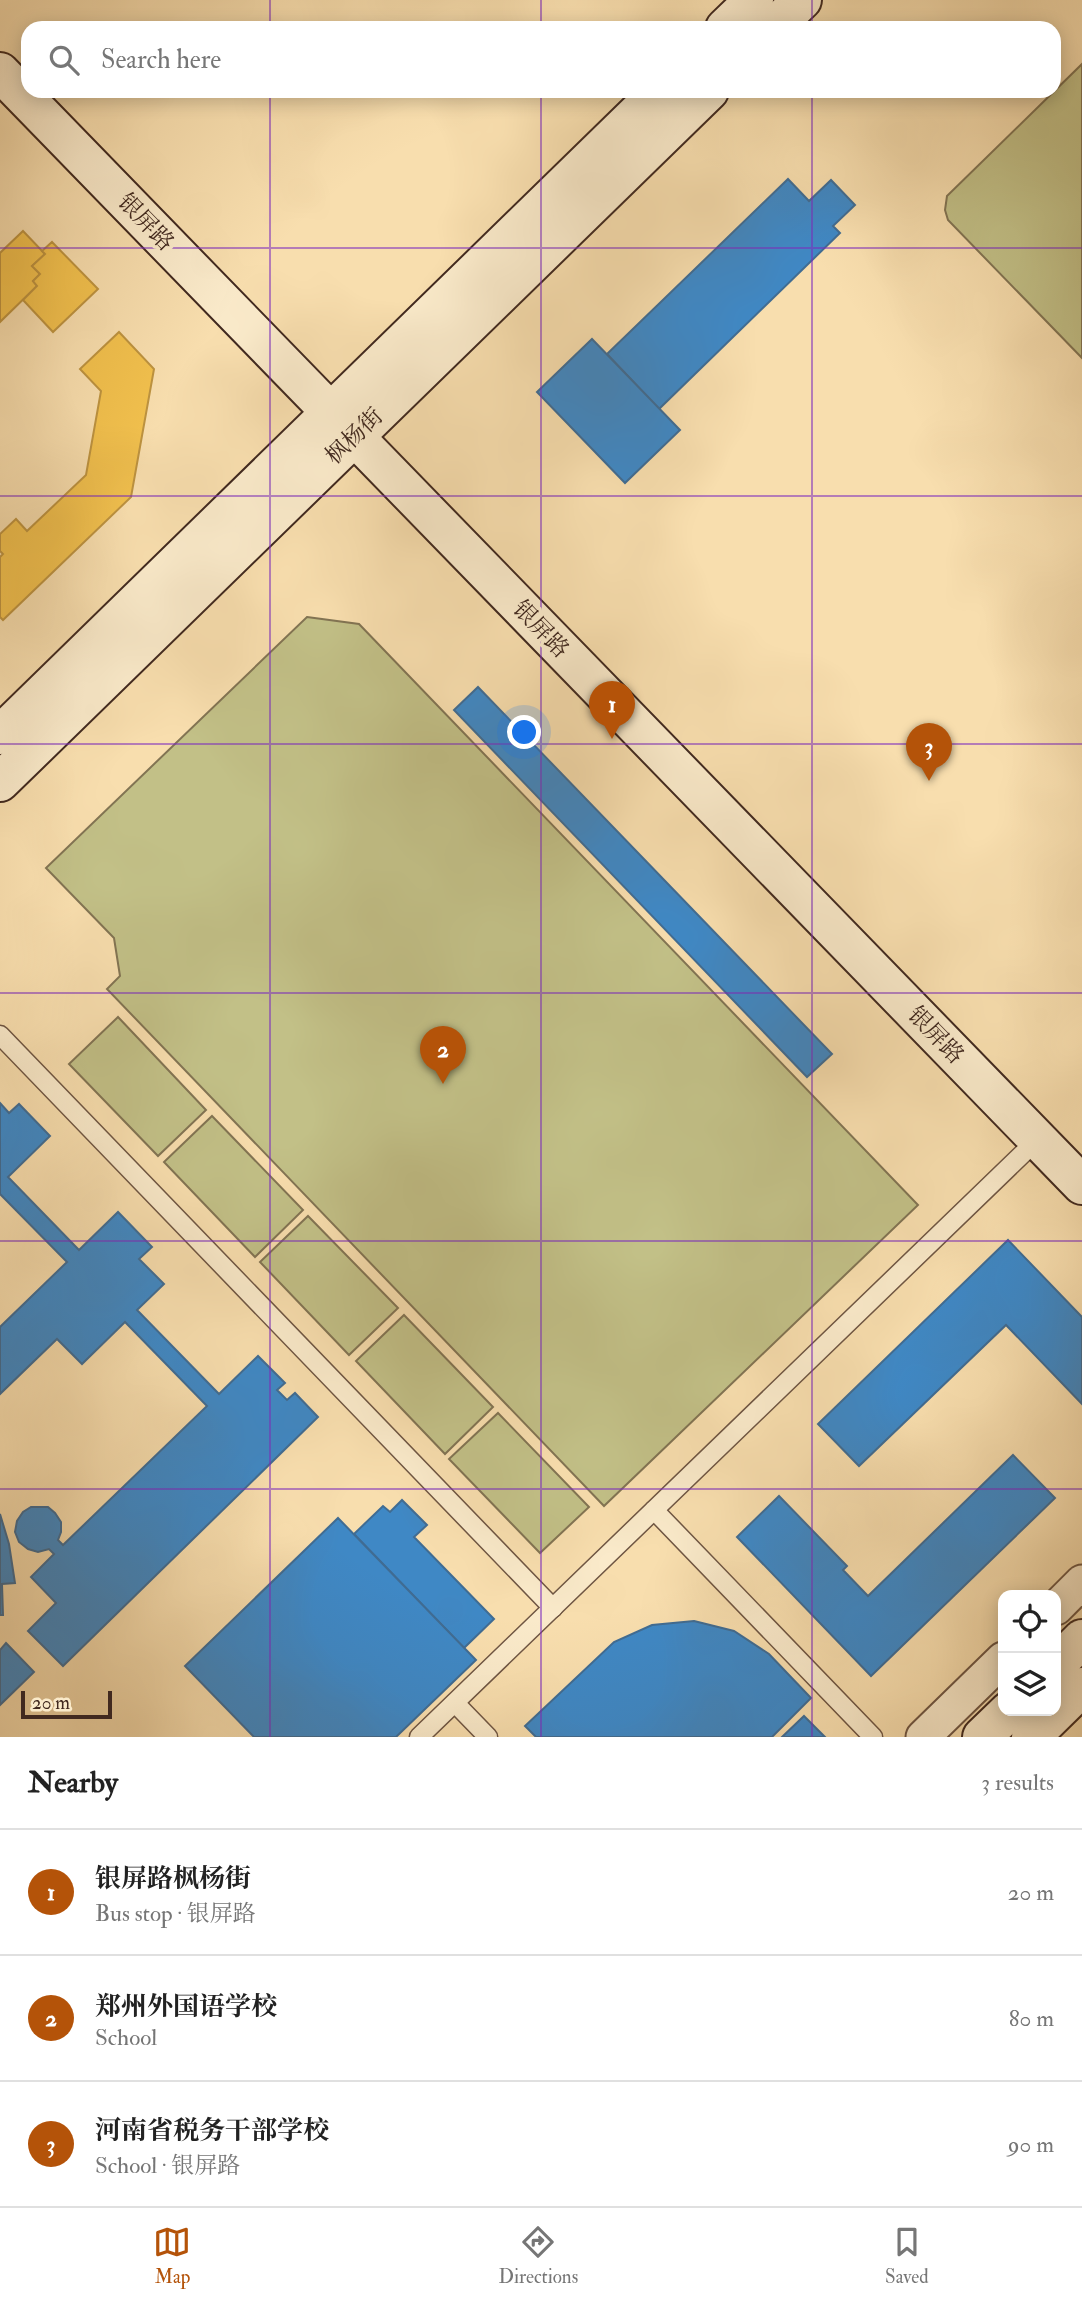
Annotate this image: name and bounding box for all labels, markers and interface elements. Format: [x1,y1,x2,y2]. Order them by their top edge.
search box [21,21,1061,98]
icon: search [45,41,83,79]
text: Search here [101,44,221,76]
street label: 银屏路 [112,187,180,257]
street label: 枫杨街 [319,402,389,470]
street label: 银屏路 [507,594,575,664]
pin: 1 [589,681,635,739]
your location [507,715,541,749]
pin: 3 [906,723,952,781]
street label: 银屏路 [902,1000,970,1070]
pin: 2 [420,1026,466,1084]
map controls [998,1590,1061,1716]
button: locate [998,1590,1061,1653]
button: layers [998,1653,1061,1716]
scale bar [21,1688,112,1720]
text: 20 m [32,1691,70,1715]
text: Nearby [28,1764,118,1801]
text: 3 results [981,1768,1054,1797]
text: 银屏路枫杨街 [95,1863,251,1895]
text: 1 [47,1878,55,1907]
text: 20 m [1008,1878,1054,1907]
text: Bus stop · 银屏路 [95,1899,256,1928]
text: 郑州外国语学校 [95,1991,277,2023]
text: 2 [45,2004,57,2033]
text: 80 m [1009,2004,1054,2033]
text: School [95,2023,157,2052]
text: 河南省税务干部学校 [95,2115,329,2147]
text: 3 [47,2130,55,2159]
text: 90 m [1008,2130,1054,2159]
text: School · 银屏路 [95,2151,240,2180]
tab: Map [153,2223,191,2289]
tab: Directions [498,2223,578,2289]
tab: Saved [885,2223,929,2289]

